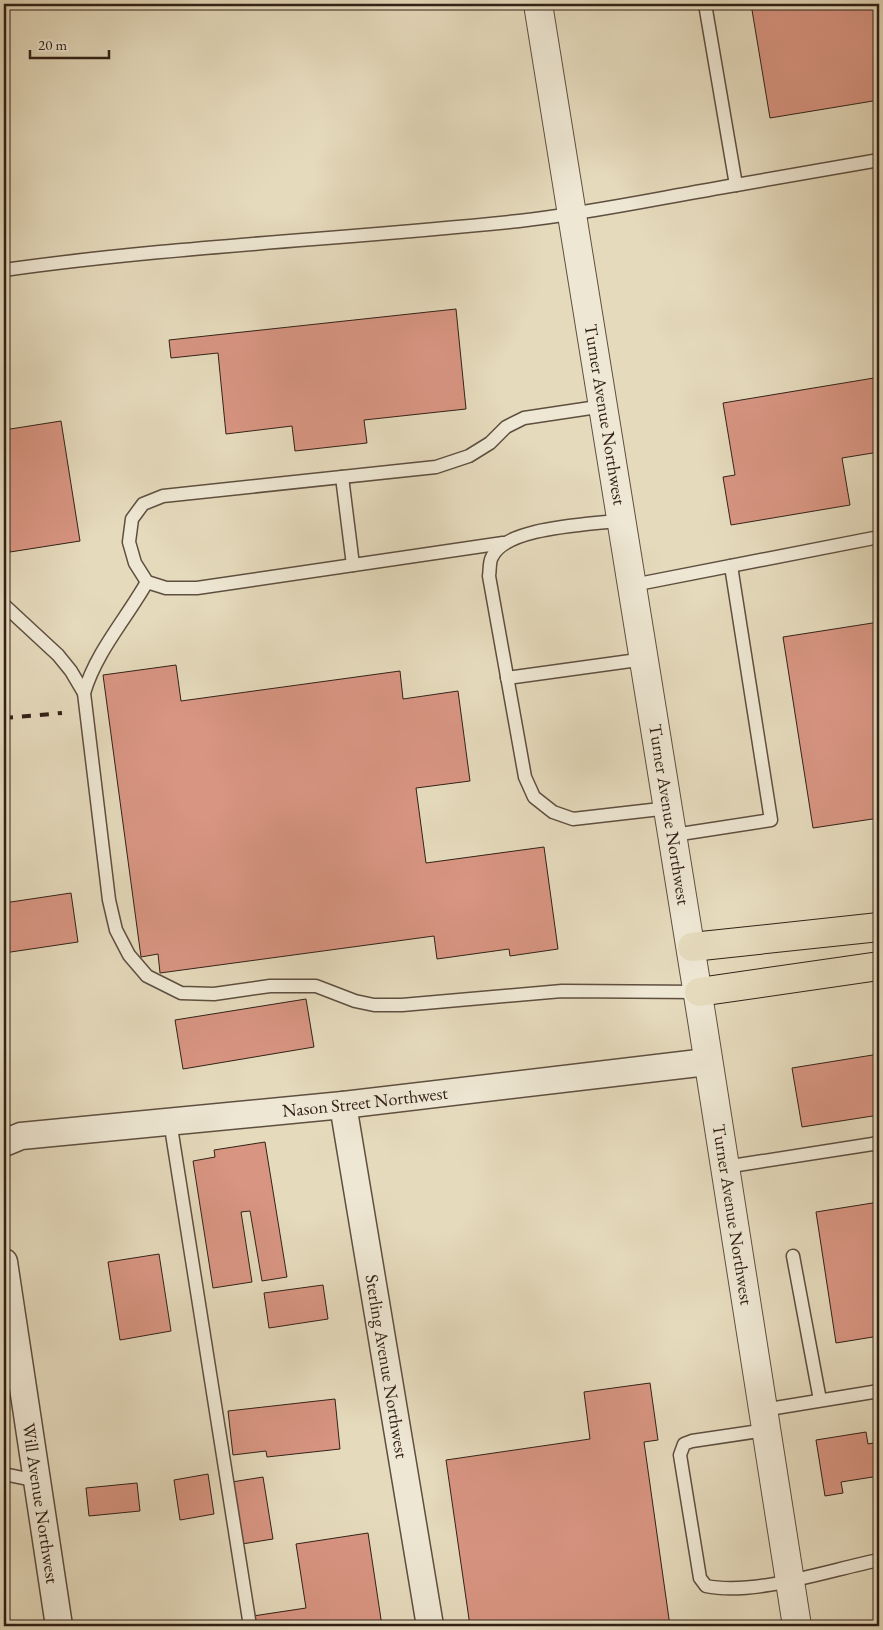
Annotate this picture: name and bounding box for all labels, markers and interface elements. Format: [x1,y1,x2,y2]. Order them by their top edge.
scale bar [30,28,109,60]
text: 20 m [38,35,67,54]
street label: Turner Avenue Northwest [580,322,632,507]
street label: Turner Avenue Northwest [644,722,696,907]
street label: Nason Street Northwest [281,1081,449,1122]
street label: Turner Avenue Northwest [708,1122,759,1307]
street label: Sterling Avenue Northwest [360,1273,414,1460]
street label: Will Avenue Northwest [17,1421,64,1585]

